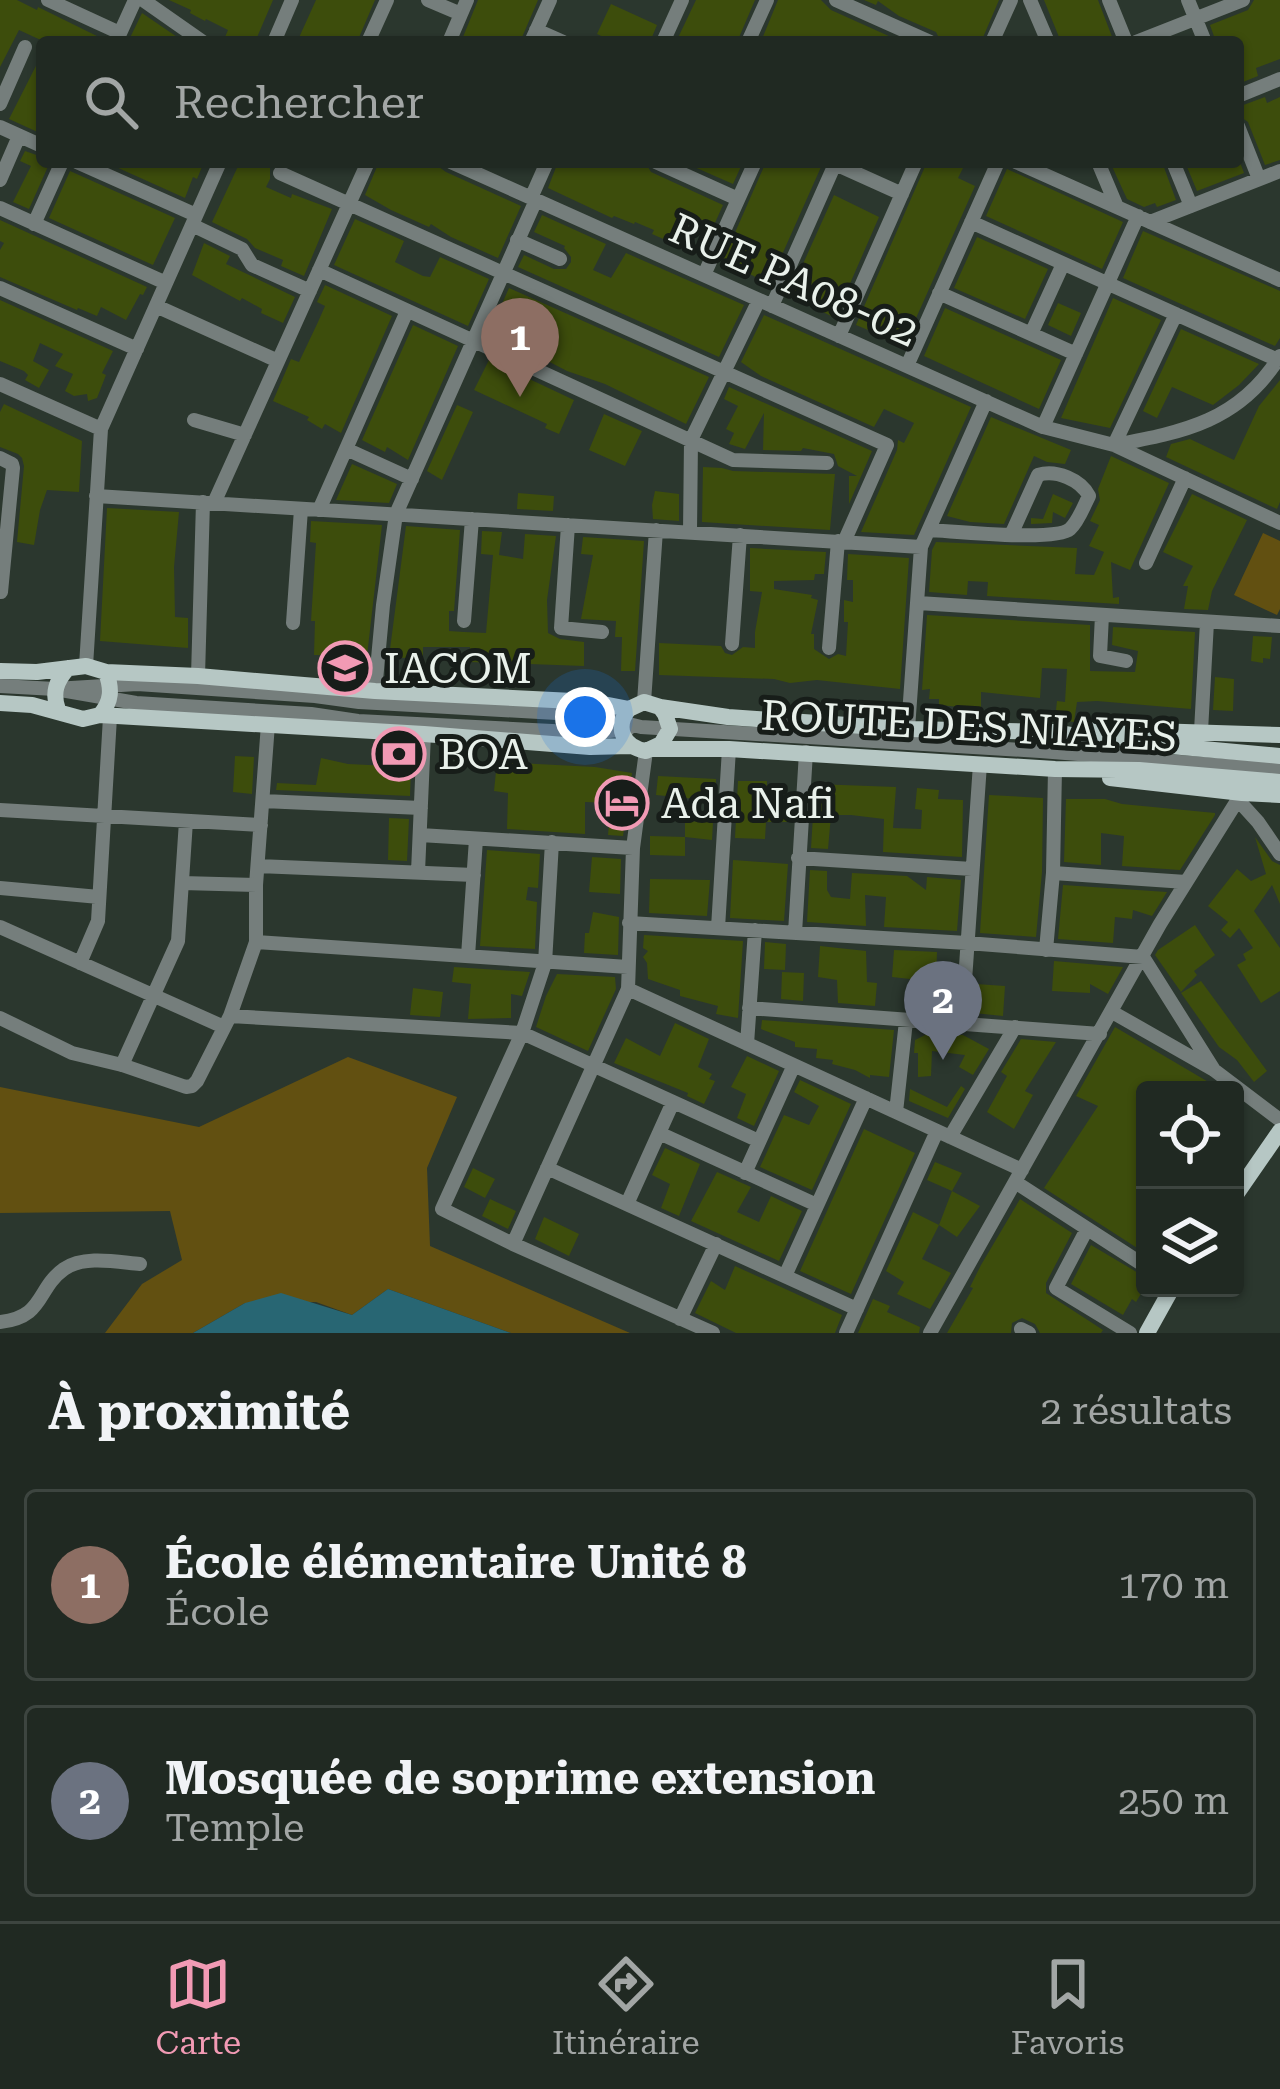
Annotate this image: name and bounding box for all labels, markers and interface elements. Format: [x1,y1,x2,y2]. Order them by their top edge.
search box [36,36,1244,168]
icon: search [78,69,144,135]
text: Rechercher [174,76,424,129]
street label: RUE PA08-02 [662,203,926,357]
pin: 1 [481,298,559,397]
school or university icon: IACOM [317,640,373,696]
place label: IACOM [384,644,532,693]
your location [555,687,615,747]
street label: ROUTE DES NIAYES [760,691,1178,761]
bank icon: BOA [371,726,427,782]
place label: BOA [438,730,529,779]
hotel icon: Ada Nafi [594,775,650,831]
place label: Ada Nafi [661,779,835,828]
pin: 2 [904,961,982,1060]
map controls [1136,1081,1244,1297]
button: locate [1136,1081,1244,1189]
button: layers [1136,1189,1244,1297]
text: À proximité [48,1382,350,1441]
text: 2 résultats [1040,1388,1232,1434]
text: École élémentaire Unité 8 [165,1536,747,1589]
text: 1 [79,1562,101,1608]
text: 170 m [1118,1562,1229,1608]
text: École [165,1589,269,1635]
text: Mosquée de soprime extension [165,1752,876,1805]
text: 2 [79,1778,101,1824]
text: 250 m [1118,1778,1229,1824]
text: Temple [165,1805,305,1851]
tab: Carte [155,1951,241,2062]
tab: Itinéraire [552,1951,700,2062]
tab: Favoris [1011,1951,1125,2062]

